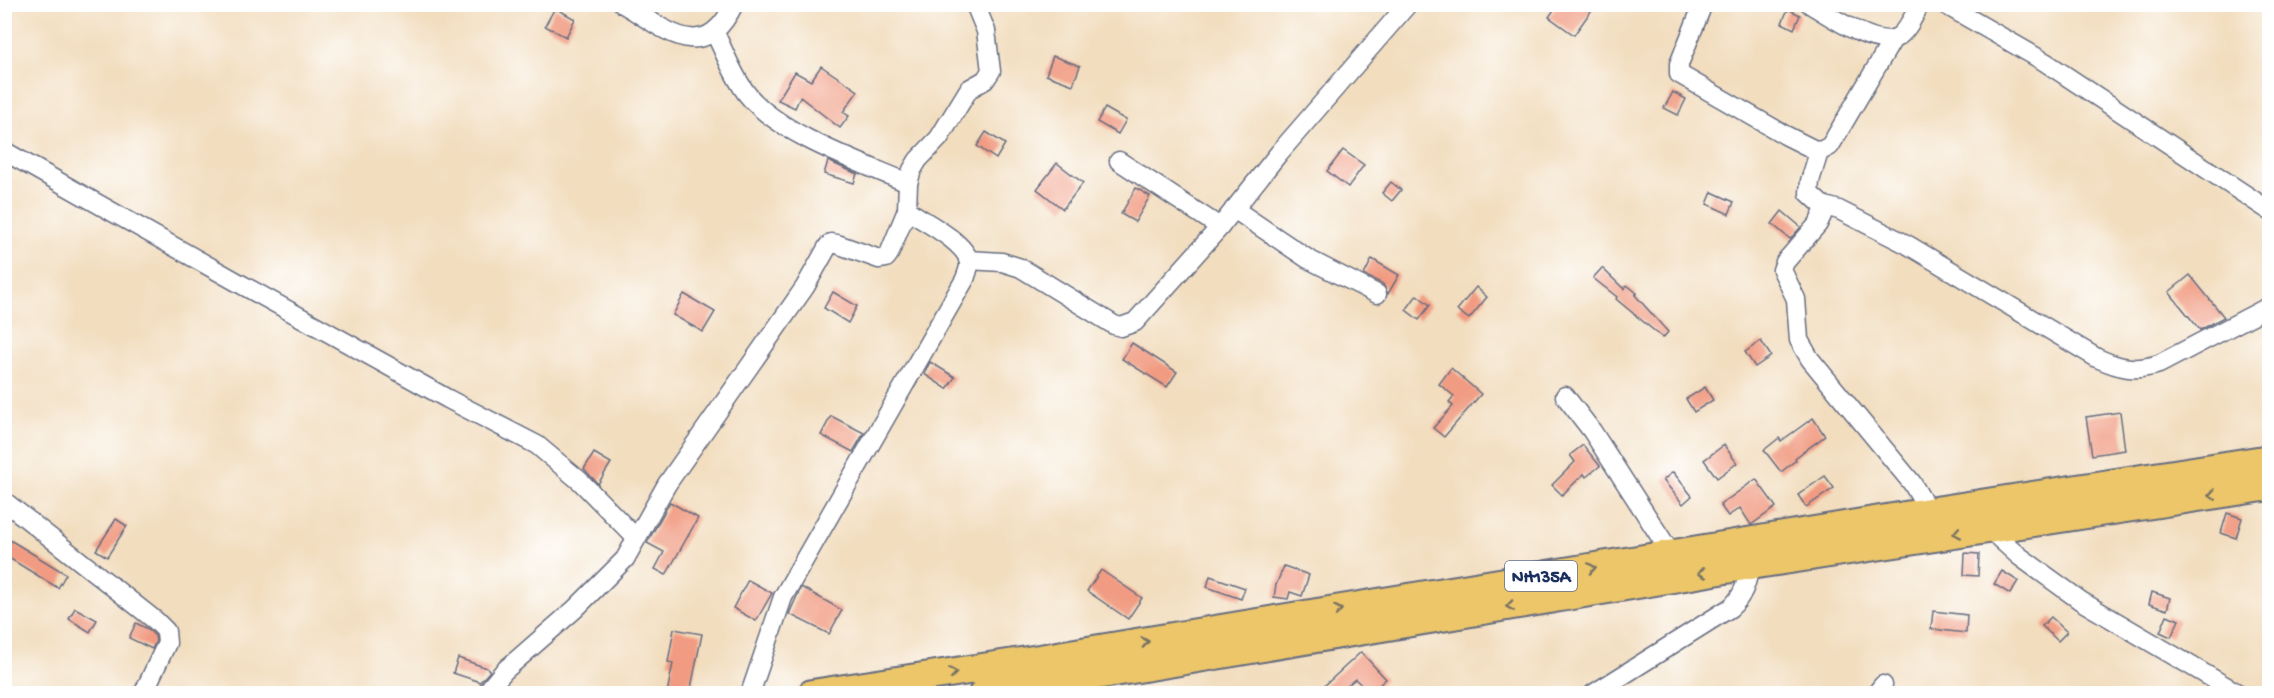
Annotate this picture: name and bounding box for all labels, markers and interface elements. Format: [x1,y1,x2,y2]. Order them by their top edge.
one-way arrow [2207,488,2216,500]
one-way arrow [1952,526,1962,539]
road number: NH135A [1505,561,1577,591]
one-way arrow [1587,562,1597,575]
one-way arrow [1697,566,1707,579]
one-way arrow [1505,599,1515,612]
one-way arrow [1332,604,1342,617]
one-way arrow [1141,637,1150,649]
one-way arrow [948,667,957,679]

